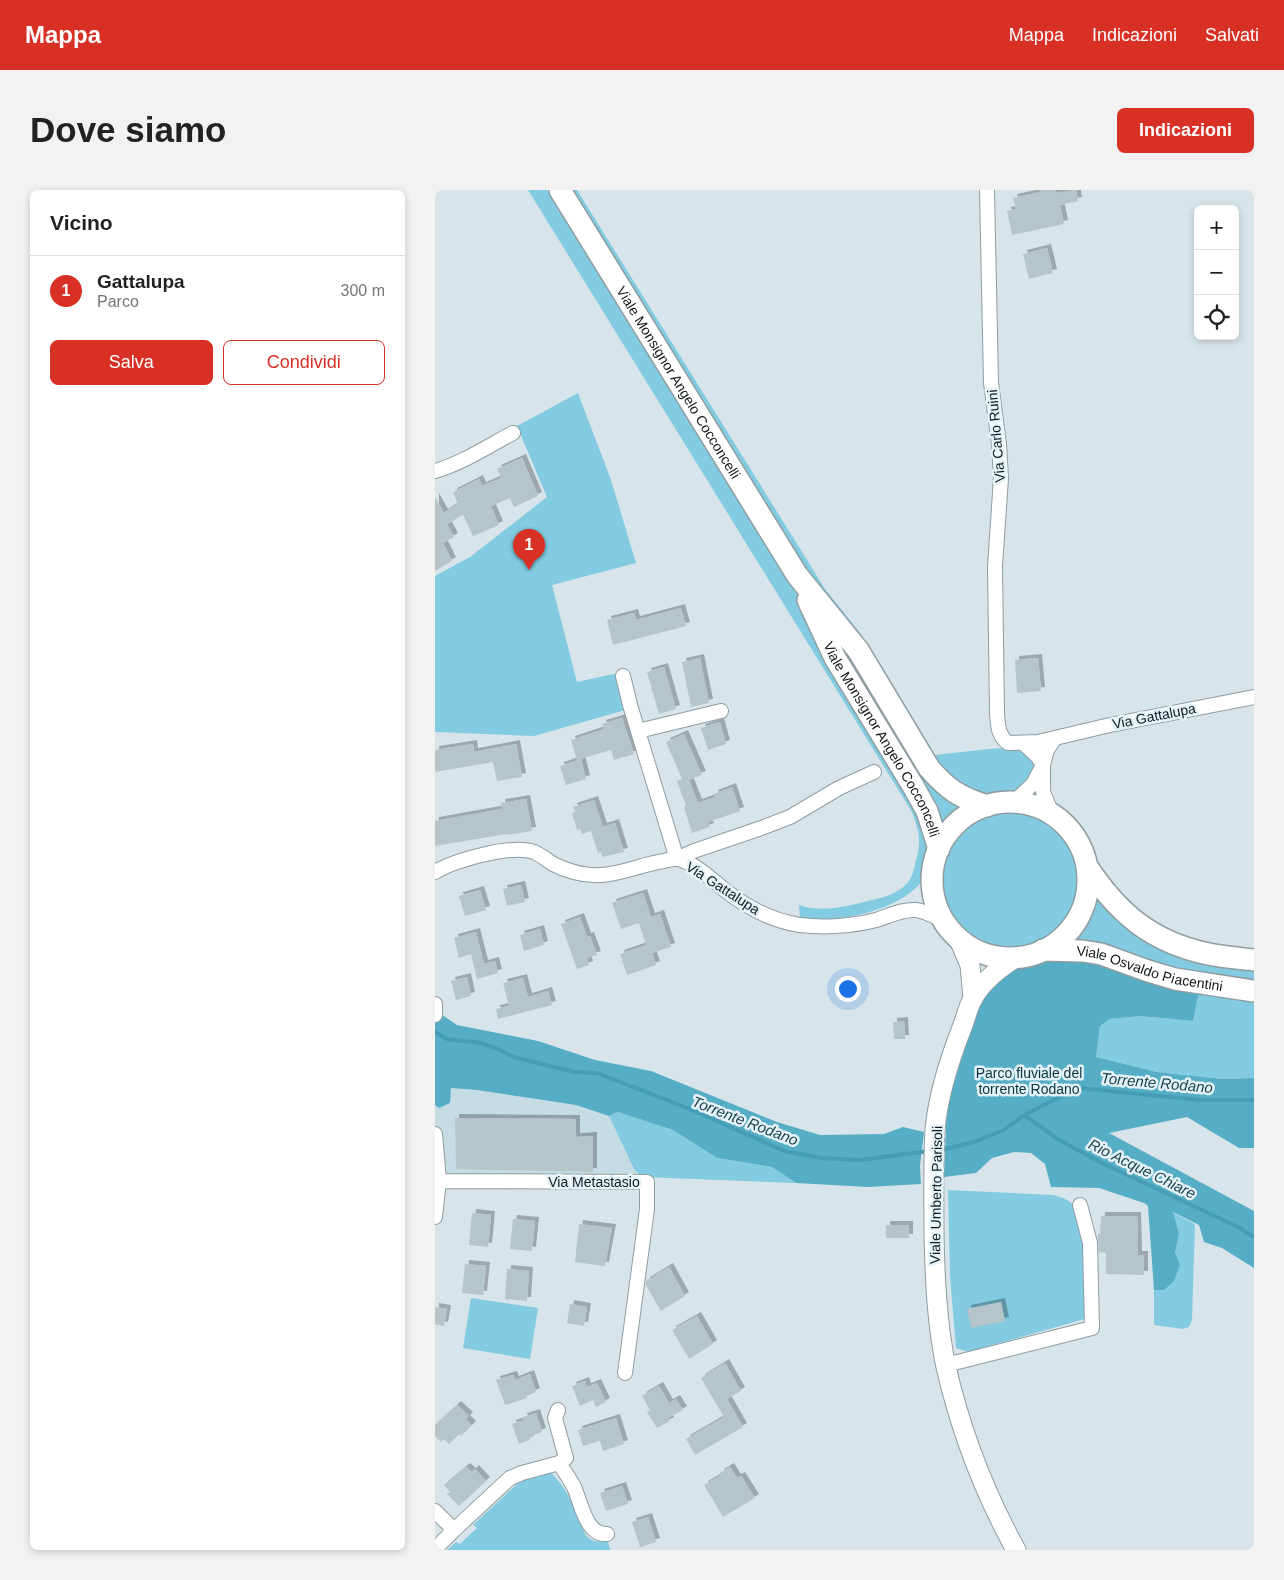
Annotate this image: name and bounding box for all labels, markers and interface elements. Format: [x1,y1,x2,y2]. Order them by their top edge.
text: Mappa [25,21,101,48]
text: Mappa [1009,25,1064,45]
text: Indicazioni [1092,25,1177,45]
text: Salvati [1205,25,1259,45]
button: Indicazioni [1117,108,1254,153]
text: Dove siamo [30,110,226,149]
map controls [1194,205,1239,340]
button: + [1194,205,1239,250]
text: Vicino [50,211,113,234]
button: − [1194,250,1239,295]
text: Gattalupa [97,271,185,292]
text: 1 [62,282,70,299]
text: 300 m [341,282,385,299]
street label: Viale Monsignor Angelo Cocconcelli [613,283,744,481]
text: Parco [97,293,139,310]
button: locate [1194,295,1239,340]
button: Salva [50,340,213,385]
button: Condividi [223,340,385,385]
street label: Via Carlo Ruini [984,389,1008,483]
pin: 1 [513,529,545,570]
street label: Viale Monsignor Angelo Cocconcelli [820,639,943,839]
street label: Via Gattalupa [1111,700,1197,732]
street label: Via Gattalupa [683,858,763,918]
street label: Viale Osvaldo Piacentini [1076,943,1224,994]
your location [835,976,861,1002]
park label: Parco fluviale del torrente Rodano [976,1065,1082,1097]
water label: Torrente Rodano [1101,1069,1214,1096]
water label: Torrente Rodano [690,1093,801,1149]
street label: Viale Umberto Parisoli [927,1126,945,1264]
water label: Rio Acque Chiare [1086,1135,1199,1202]
street label: Via Metastasio [548,1174,640,1190]

